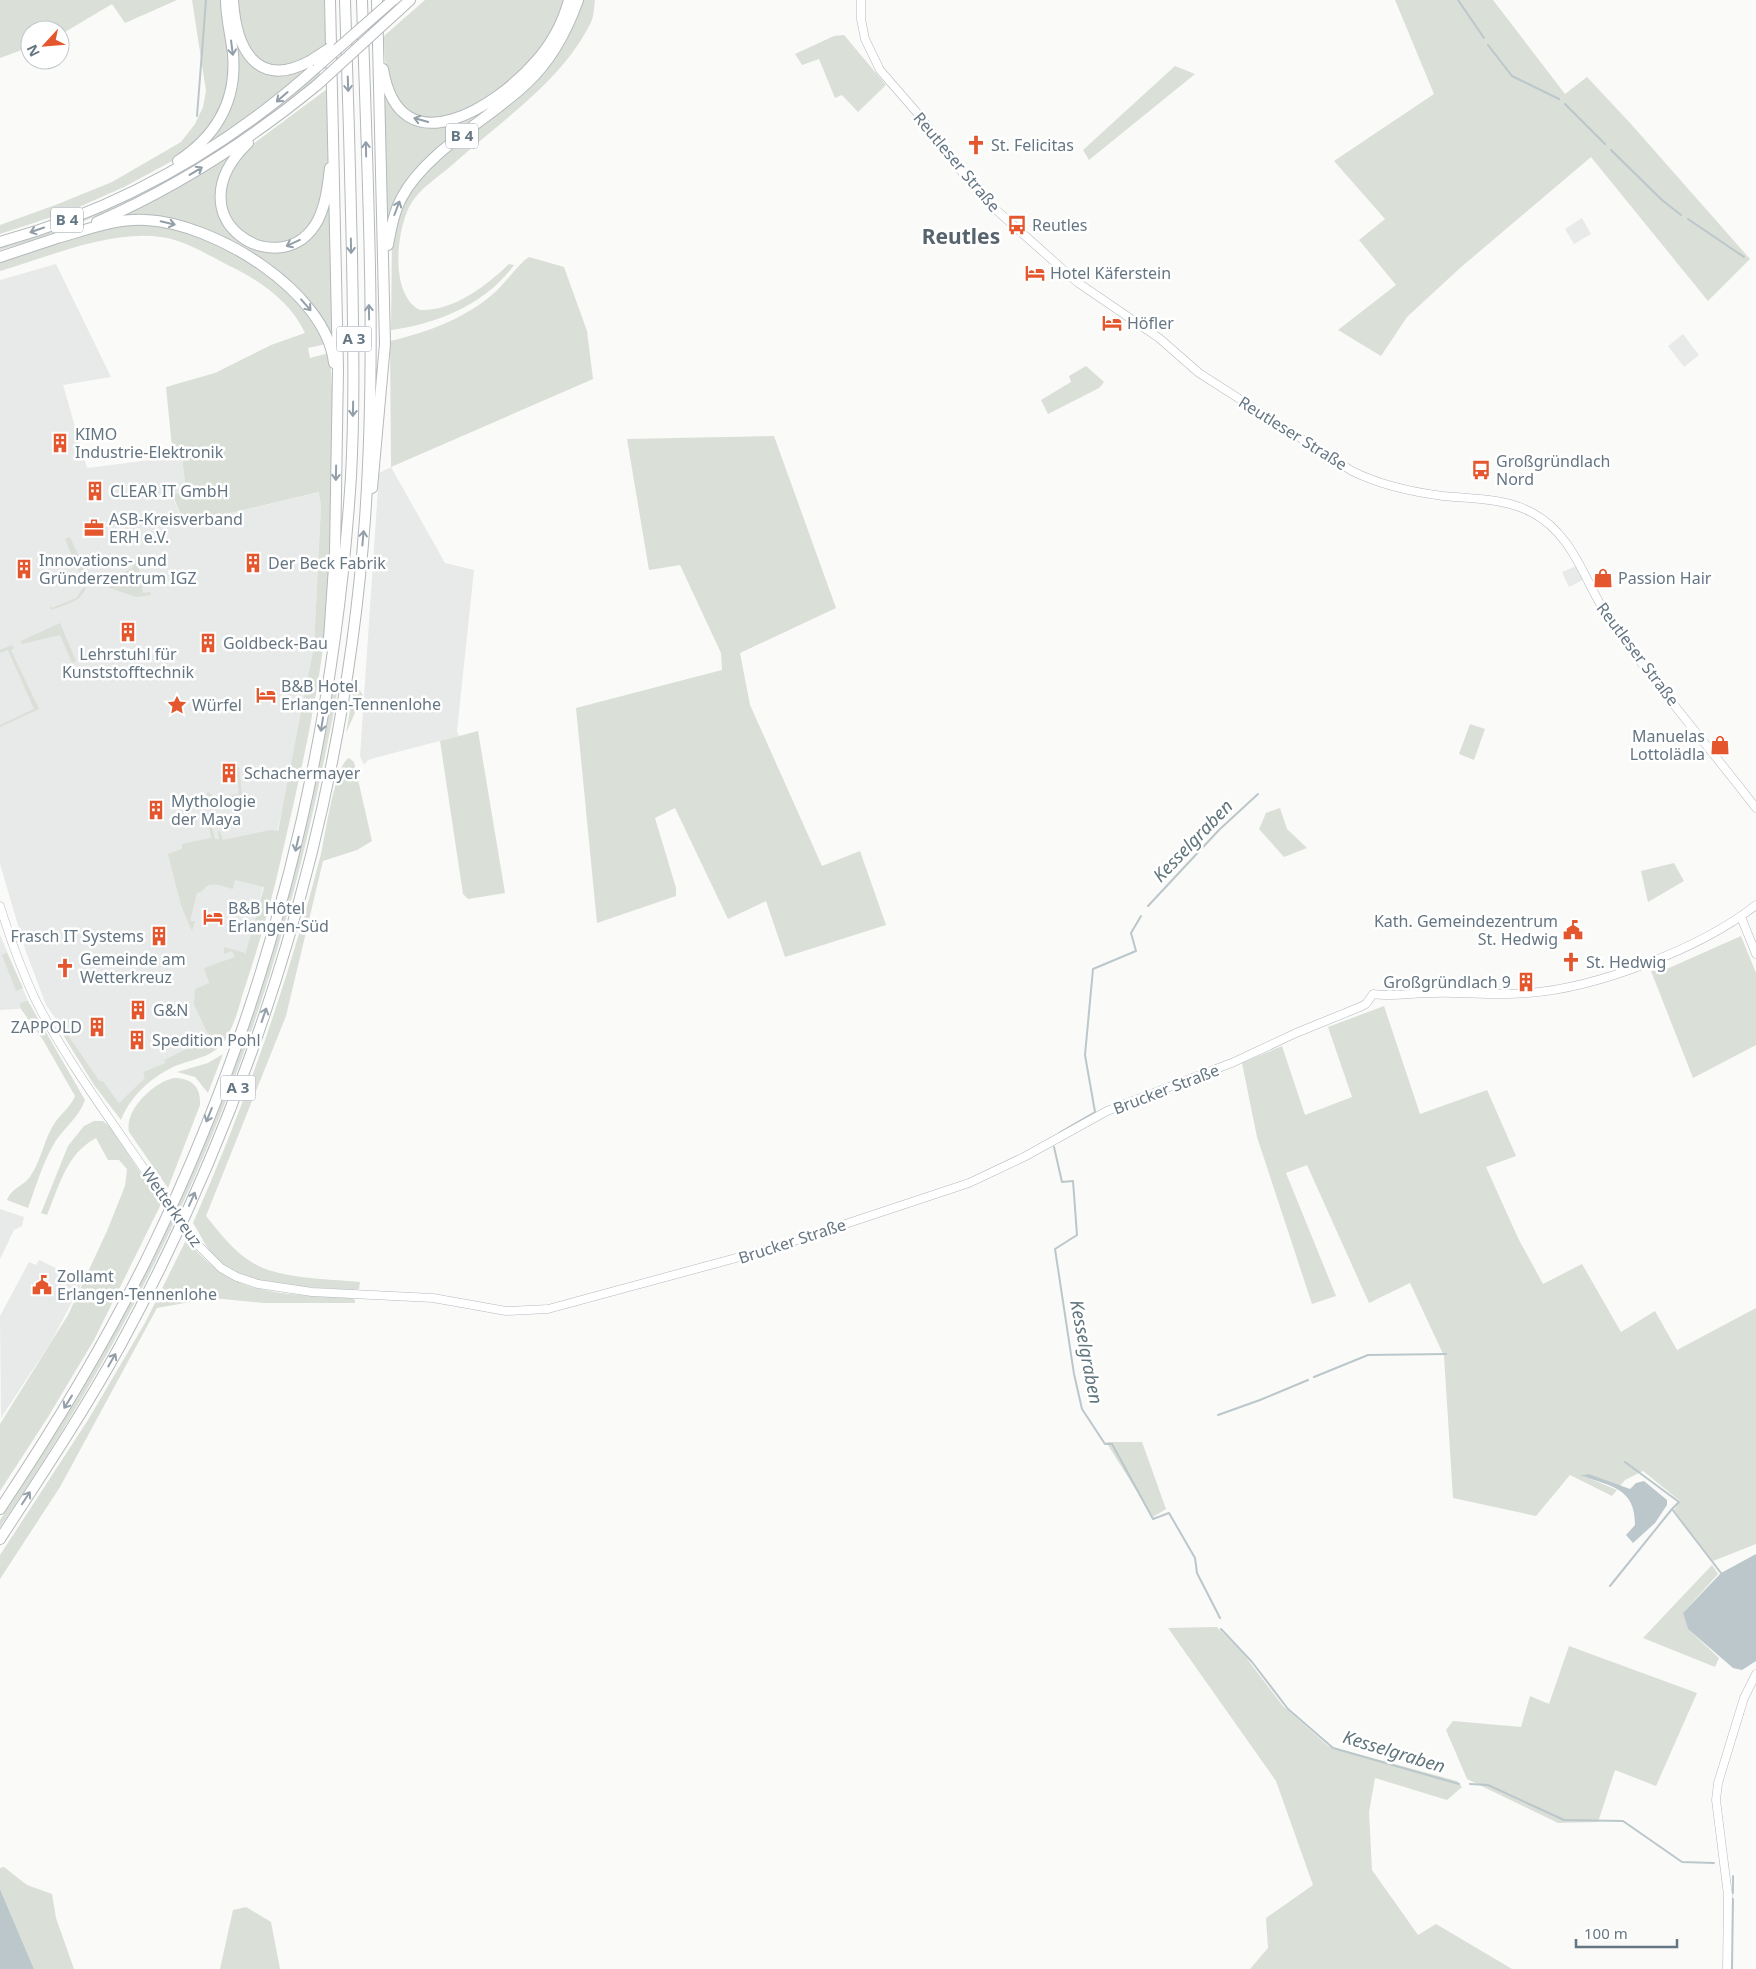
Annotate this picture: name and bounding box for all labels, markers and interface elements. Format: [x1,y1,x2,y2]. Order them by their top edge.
north arrow [20,20,70,70]
one-way arrow [227,40,237,56]
text: N [22,42,44,60]
one-way arrow [343,75,352,91]
one-way arrow [276,92,289,103]
street label: Reutleser Straße [909,107,1005,217]
one-way arrow [413,114,429,124]
road number: B 4 [446,124,478,148]
church icon: St. Felicitas [965,134,987,156]
place label: St. Felicitas [991,134,1074,156]
one-way arrow [361,141,370,157]
one-way arrow [188,166,202,176]
one-way arrow [393,201,402,216]
road number: B 4 [51,208,83,232]
bus stop icon: Reutles [1006,214,1028,236]
place label: Reutles [1032,214,1087,236]
one-way arrow [159,219,175,229]
district label: Reutles [922,222,1000,250]
one-way arrow [30,226,45,235]
one-way arrow [286,238,301,248]
one-way arrow [347,238,356,254]
hotel icon: Hotel Käferstein [1024,262,1046,284]
place label: Hotel Käferstein [1050,262,1171,284]
one-way arrow [300,298,311,311]
one-way arrow [365,304,374,320]
hotel icon: Höfler [1101,312,1123,334]
place label: Höfler [1127,312,1174,334]
road number: A 3 [336,326,372,352]
street label: Reutleser Straße [1235,391,1351,475]
one-way arrow [348,400,358,416]
place label: KIMO Industrie-Elektronik [75,423,224,463]
building icon: KIMO Industrie-Elektronik [49,432,71,454]
place label: Großgründlach Nord [1496,450,1610,490]
bus stop icon: Großgründlach Nord [1470,459,1492,481]
one-way arrow [331,464,341,480]
building icon: CLEAR IT GmbH [84,480,106,502]
place label: CLEAR IT GmbH [110,480,229,502]
place label: ASB-Kreisverband ERH e.V. [109,508,243,548]
office icon: ASB-Kreisverband ERH e.V. [83,517,105,539]
one-way arrow [358,530,368,546]
place label: Innovations- und Gründerzentrum IGZ [39,549,197,589]
building icon: Der Beck Fabrik [242,552,264,574]
place label: Der Beck Fabrik [268,552,386,574]
building icon: Innovations- und Gründerzentrum IGZ [13,558,35,580]
shop icon: Passion Hair [1592,567,1614,589]
place label: Passion Hair [1618,567,1712,589]
street label: Reutleser Straße [1592,598,1684,710]
building icon: Lehrstuhl für Kunststofftechnik [117,621,139,643]
building icon: Goldbeck-Bau [197,632,219,654]
place label: Goldbeck-Bau [223,632,328,654]
place label: Lehrstuhl für Kunststofftechnik [62,643,195,683]
place label: B&B Hotel Erlangen-Tennenlohe [281,675,441,715]
hotel icon: B&B Hotel Erlangen-Tennenlohe [255,684,277,706]
place icon: Würfel [166,694,188,716]
place label: Würfel [192,694,242,716]
one-way arrow [316,716,326,732]
place label: Manuelas Lottolädla [1630,725,1705,765]
shop icon: Manuelas Lottolädla [1709,734,1731,756]
building icon: Schachermayer [218,762,240,784]
place label: Schachermayer [244,762,361,784]
place label: Mythologie der Maya [171,790,256,830]
water label: Kesselgraben [1147,794,1238,887]
building icon: Mythologie der Maya [145,799,167,821]
one-way arrow [292,836,301,852]
place label: B&B Hôtel Erlangen-Süd [228,897,329,937]
hotel icon: B&B Hôtel Erlangen-Süd [202,906,224,928]
place label: Kath. Gemeindezentrum St. Hedwig [1374,910,1558,950]
public building icon: Kath. Gemeindezentrum St. Hedwig [1562,919,1584,941]
place label: Frasch IT Systems [11,925,144,947]
building icon: Frasch IT Systems [148,925,170,947]
place label: Gemeinde am Wetterkreuz [80,948,186,988]
church icon: St. Hedwig [1560,951,1582,973]
place label: St. Hedwig [1586,951,1666,973]
church icon: Gemeinde am Wetterkreuz [54,957,76,979]
place label: Großgründlach 9 [1383,971,1511,993]
building icon: Großgründlach 9 [1515,971,1537,993]
building icon: G&N [127,999,149,1021]
place label: G&N [153,999,189,1021]
one-way arrow [260,1008,269,1024]
place label: ZAPPOLD [11,1016,82,1038]
building icon: ZAPPOLD [86,1016,108,1038]
building icon: Spedition Pohl [126,1029,148,1051]
place label: Spedition Pohl [152,1029,261,1051]
street label: Brucker Straße [1110,1059,1222,1119]
road number: A 3 [220,1076,256,1100]
one-way arrow [204,1107,214,1122]
street label: Wetterkreuz [137,1163,207,1251]
one-way arrow [188,1192,198,1207]
street label: Brucker Straße [735,1213,849,1269]
place label: Zollamt Erlangen-Tennenlohe [57,1265,217,1305]
public building icon: Zollamt Erlangen-Tennenlohe [31,1274,53,1296]
water label: Kesselgraben [1065,1298,1109,1406]
one-way arrow [107,1354,117,1368]
one-way arrow [63,1394,73,1408]
one-way arrow [22,1492,32,1506]
water label: Kesselgraben [1340,1724,1448,1778]
scale bar [1576,1916,1677,1948]
text: 100 m [1584,1923,1628,1943]

